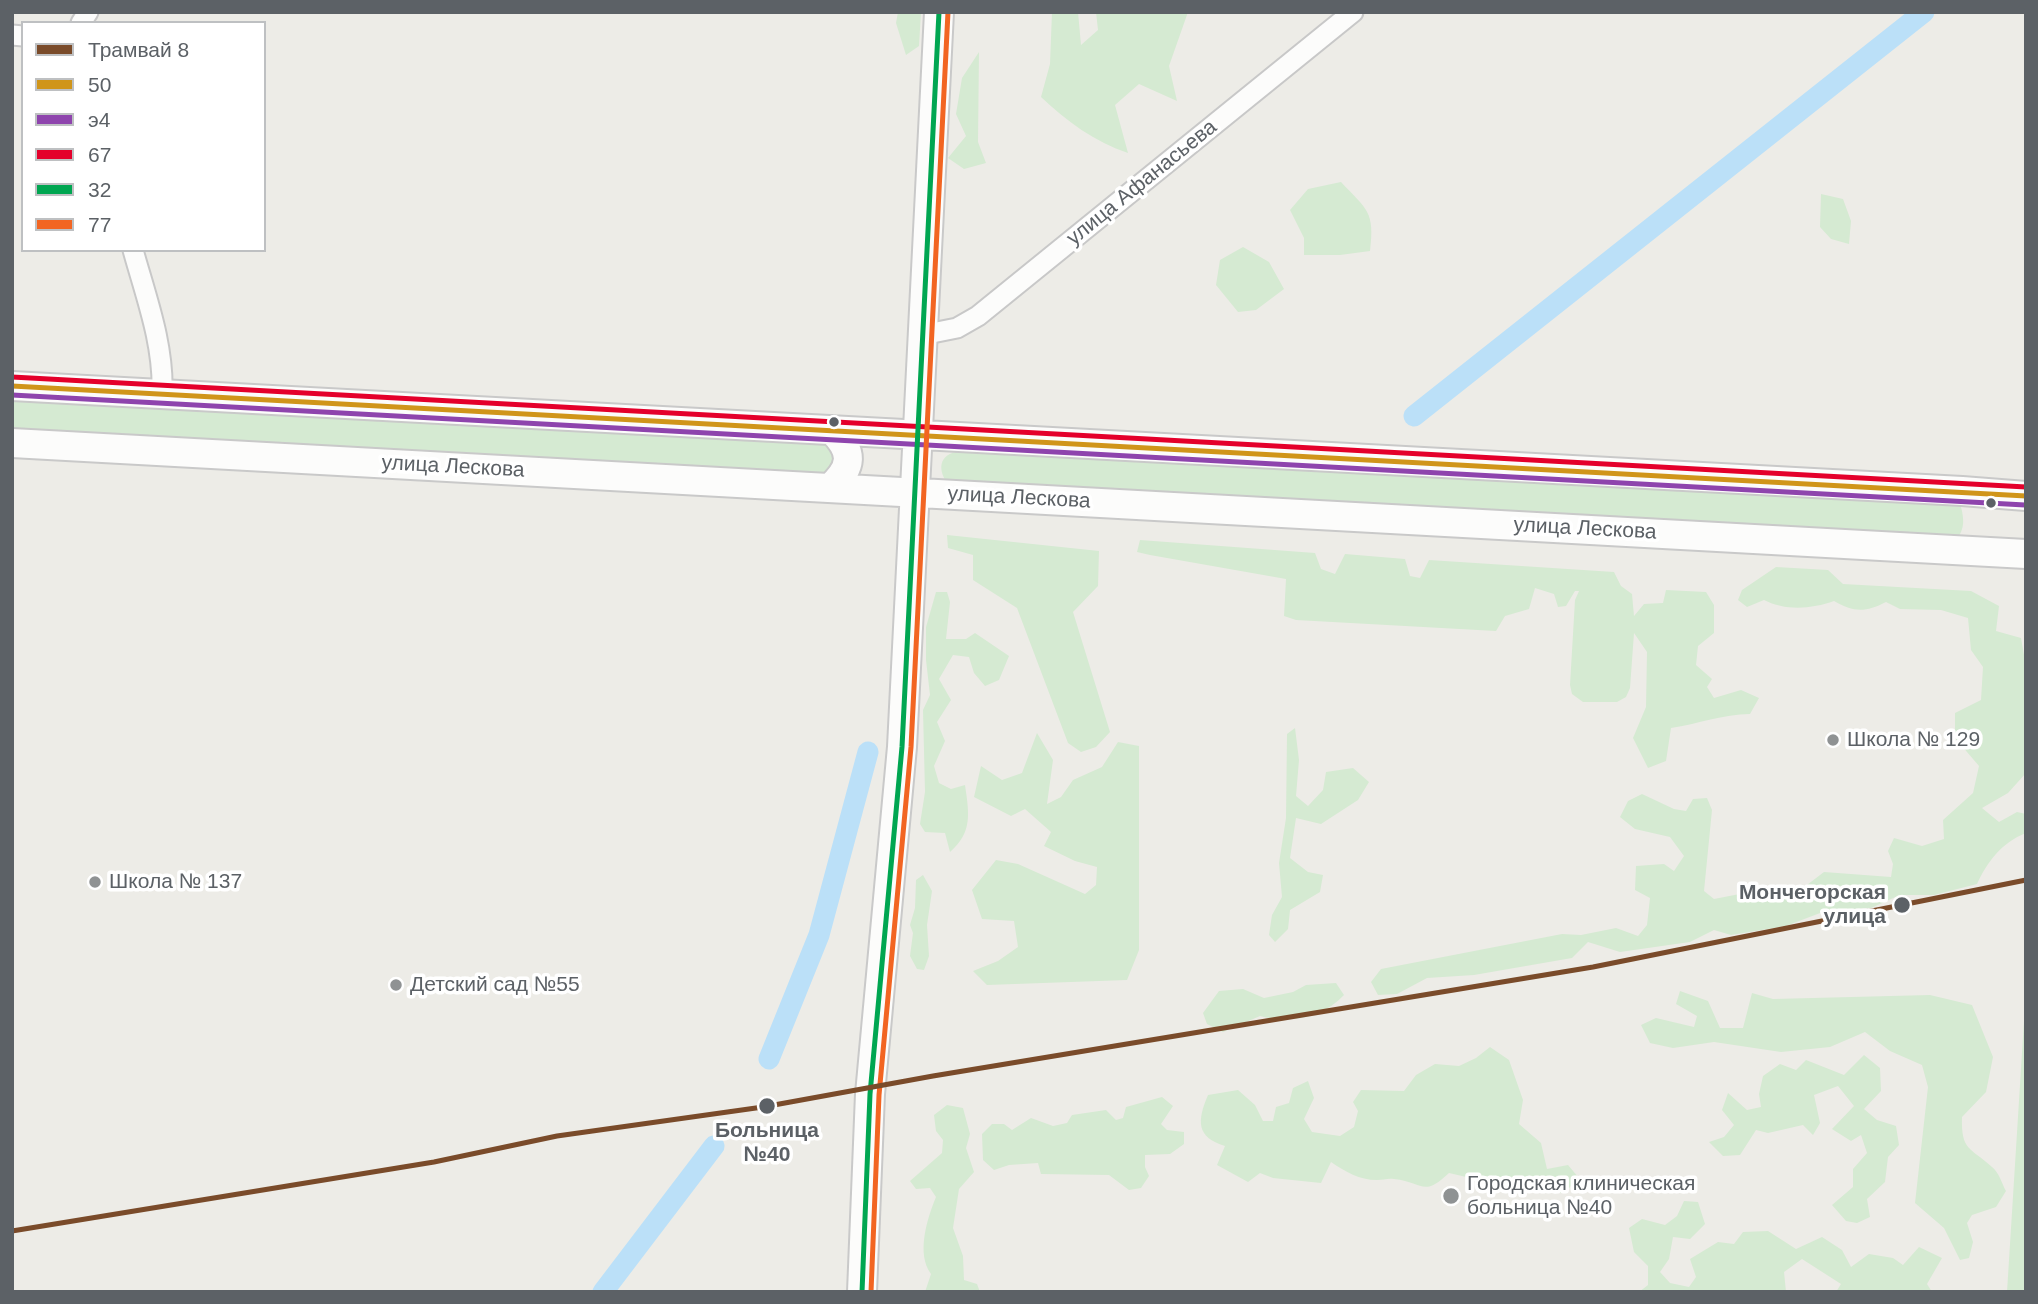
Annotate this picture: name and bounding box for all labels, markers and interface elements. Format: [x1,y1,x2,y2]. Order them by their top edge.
legend [21,21,266,252]
text: Трамвай 8 [88,38,189,61]
text: 50 [88,73,111,96]
text: э4 [88,108,110,131]
street label: улица Афанасьева [1062,115,1222,251]
text: 67 [88,143,111,166]
text: 32 [88,178,111,201]
text: 77 [88,213,111,236]
unlabelled marker [827,415,841,429]
street label: улица Лескова [381,451,525,483]
street label: улица Лескова [947,482,1091,514]
unlabelled marker [1984,496,1998,510]
street label: улица Лескова [1513,513,1657,545]
place label: Школа № 129 [1847,727,1980,753]
marker: Школа № 129 [1825,732,1841,748]
place label: Школа № 137 [109,869,242,895]
marker: Школа № 137 [87,874,103,890]
place label: Мончегорская улица [1739,880,1886,930]
marker: Мончегорская улица [1892,895,1912,915]
place label: Детский сад №55 [410,972,580,998]
marker: Детский сад №55 [388,977,404,993]
marker: Больница №40 [757,1096,777,1116]
place label: Больница №40 [715,1118,819,1168]
place label: Городская клиническая больница №40 [1467,1171,1695,1221]
marker: Городская клиническая больница №40 [1441,1186,1461,1206]

